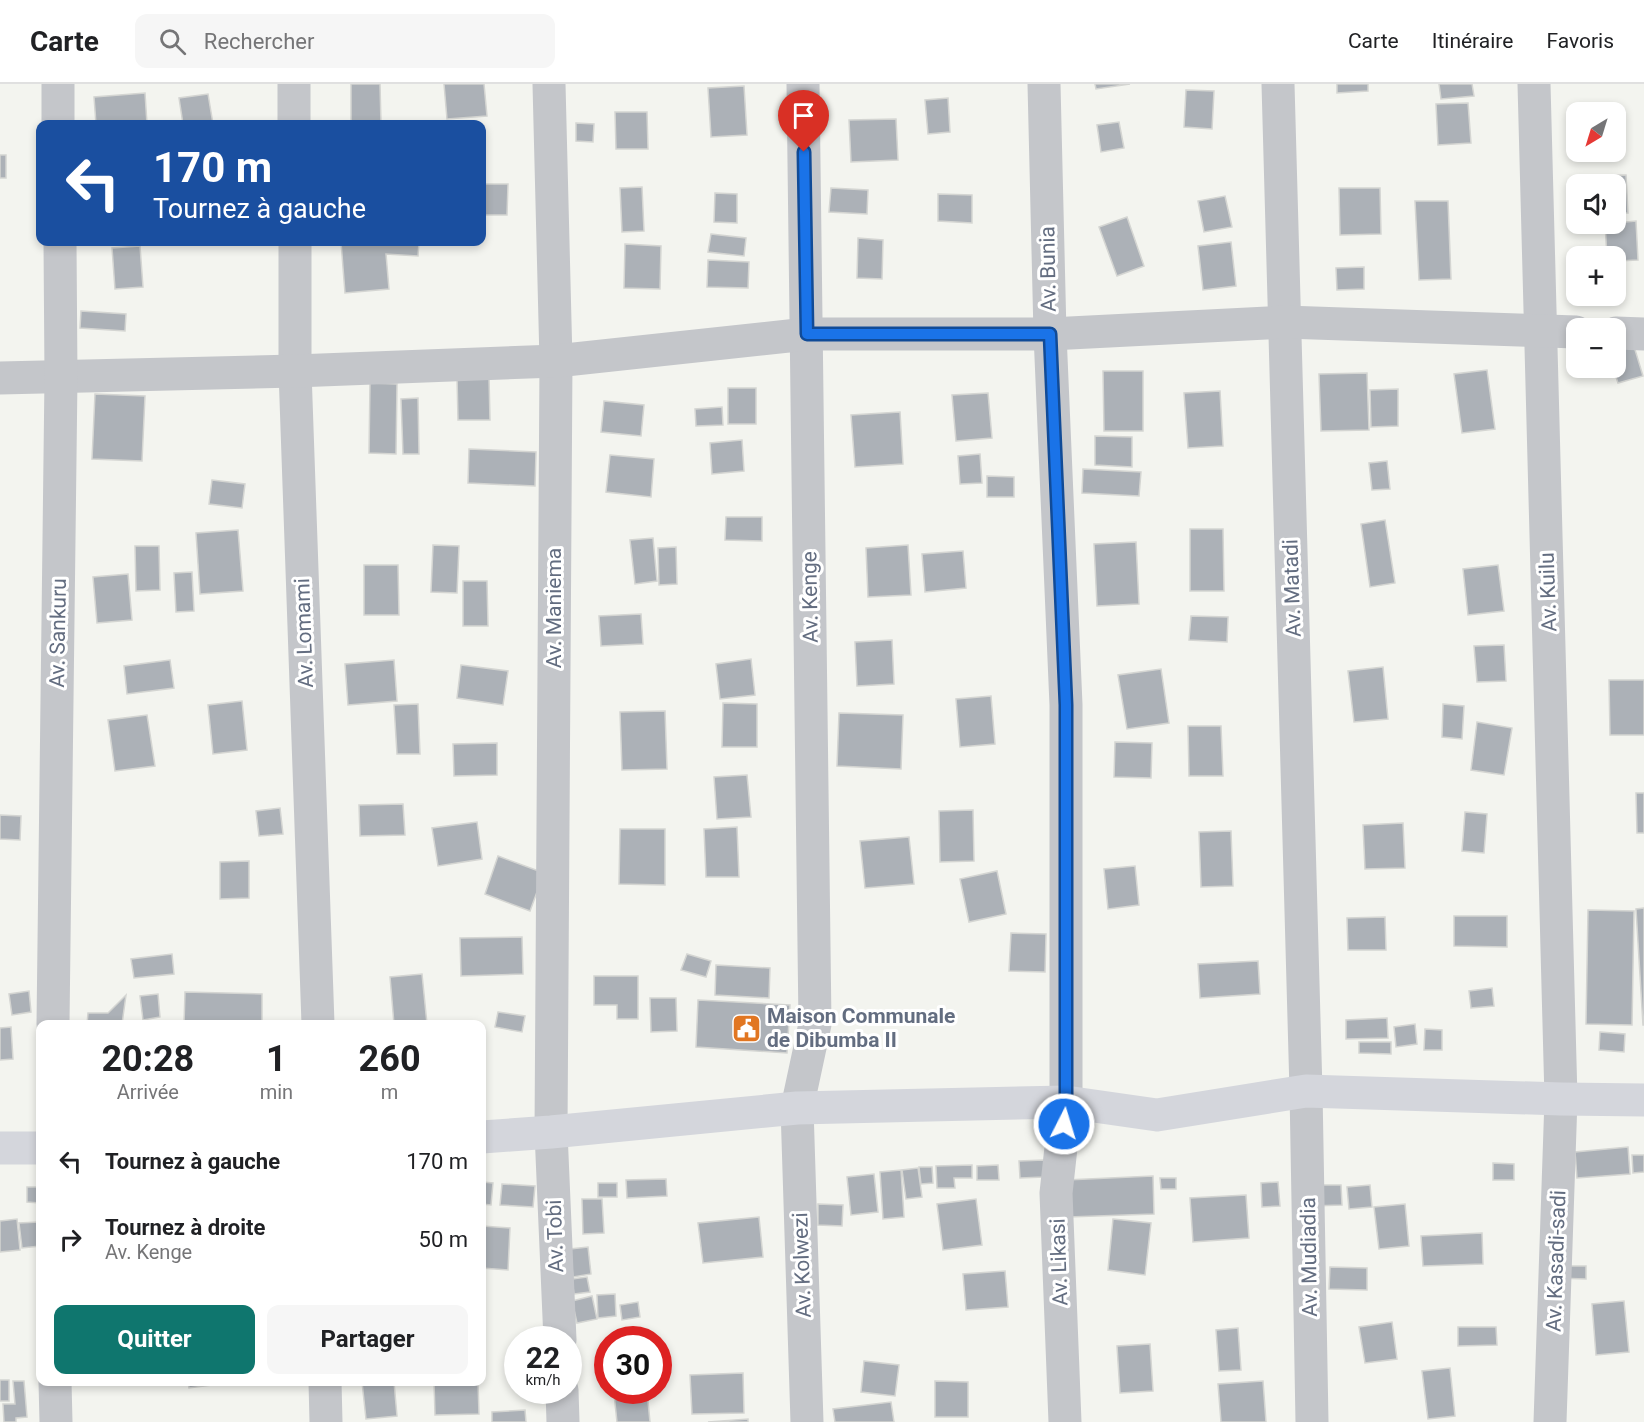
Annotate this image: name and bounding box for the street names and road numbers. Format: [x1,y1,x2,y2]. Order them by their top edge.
street label: Av. Bunia [1035,226,1061,312]
street label: Av. Matadi [1278,539,1306,637]
street label: Av. Maniema [542,548,566,668]
street label: Av. Kenge [797,551,823,643]
street label: Av. Kuilu [1535,552,1561,632]
street label: Av. Sankuru [45,578,71,688]
street label: Av. Lomami [290,578,318,688]
street label: Av. Kasadi-sadi [1542,1190,1570,1332]
street label: Av. Mudiadia [1296,1197,1322,1317]
street label: Av. Tobi [542,1199,568,1273]
street label: Av. Kolwezi [788,1212,816,1318]
street label: Av. Likasi [1045,1218,1073,1306]

